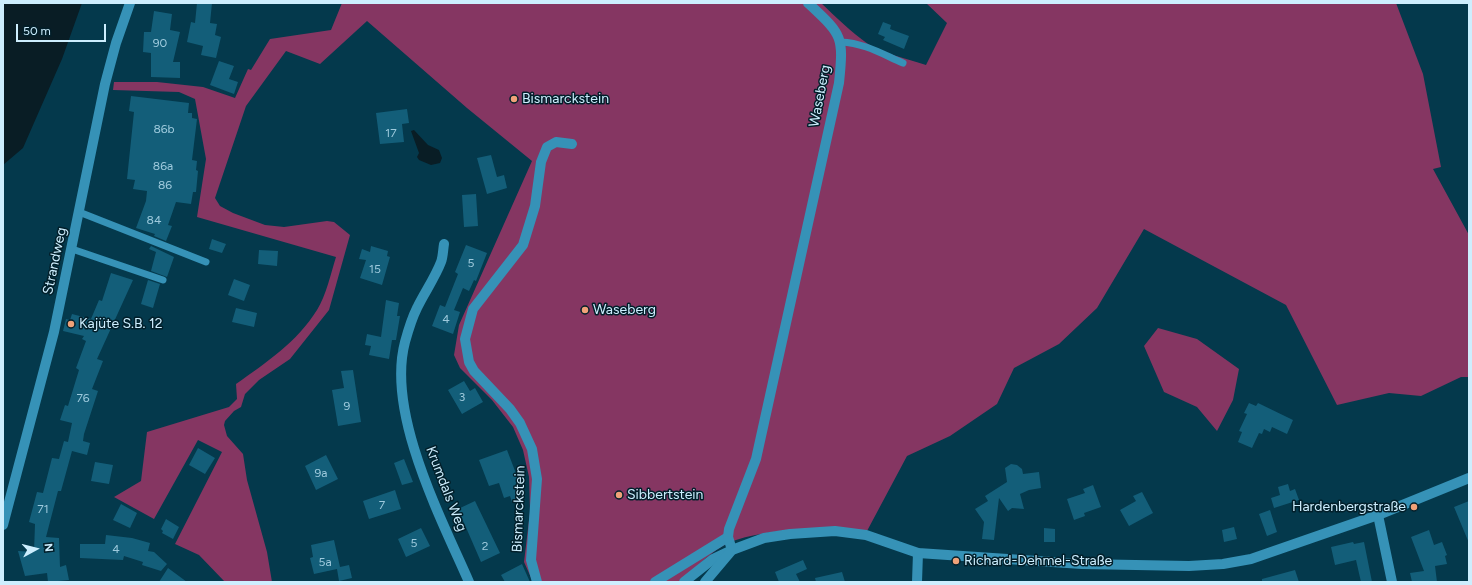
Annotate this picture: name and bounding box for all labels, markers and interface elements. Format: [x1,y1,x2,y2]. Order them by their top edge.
scale bar [18,16,108,42]
text: 50 m [23,24,51,38]
house number: 90 [153,36,167,50]
street label: Waseberg [806,63,834,129]
place label: Bismarckstein [522,91,609,107]
marker: Bismarckstein [509,94,519,104]
house number: 86b [153,122,175,136]
house number: 17 [385,126,397,140]
house number: 86a [153,159,173,173]
house number: 86 [158,178,172,192]
house number: 84 [147,213,161,227]
street label: Strandweg [40,226,70,296]
house number: 5 [468,256,474,270]
house number: 15 [369,262,381,276]
place label: Waseberg [593,302,656,318]
marker: Waseberg [580,305,590,315]
house number: 4 [442,312,450,326]
place label: Kajüte S.B. 12 [79,316,163,332]
marker: Kajüte S.B. 12 [66,319,76,329]
house number: 3 [459,390,465,404]
house number: 76 [76,391,90,405]
house number: 9 [344,399,350,413]
street label: Krumdals Weg [422,444,470,534]
street label: Bismarckstein [509,465,529,553]
house number: 9a [315,466,327,480]
place label: Sibbertstein [627,487,703,503]
marker: Sibbertstein [614,490,624,500]
house number: 7 [379,498,385,512]
place label: Hardenbergstraße [1292,499,1406,515]
house number: 71 [37,502,49,516]
marker: Hardenbergstraße [1409,502,1419,512]
north arrow [16,529,56,569]
house number: 5 [411,536,417,550]
house number: 2 [482,539,488,553]
text: N [41,542,55,552]
house number: 4 [112,542,120,556]
place label: Richard-Dehmel-Straße [964,553,1112,569]
house number: 5a [318,555,332,569]
marker: Richard-Dehmel-Straße [951,556,961,566]

